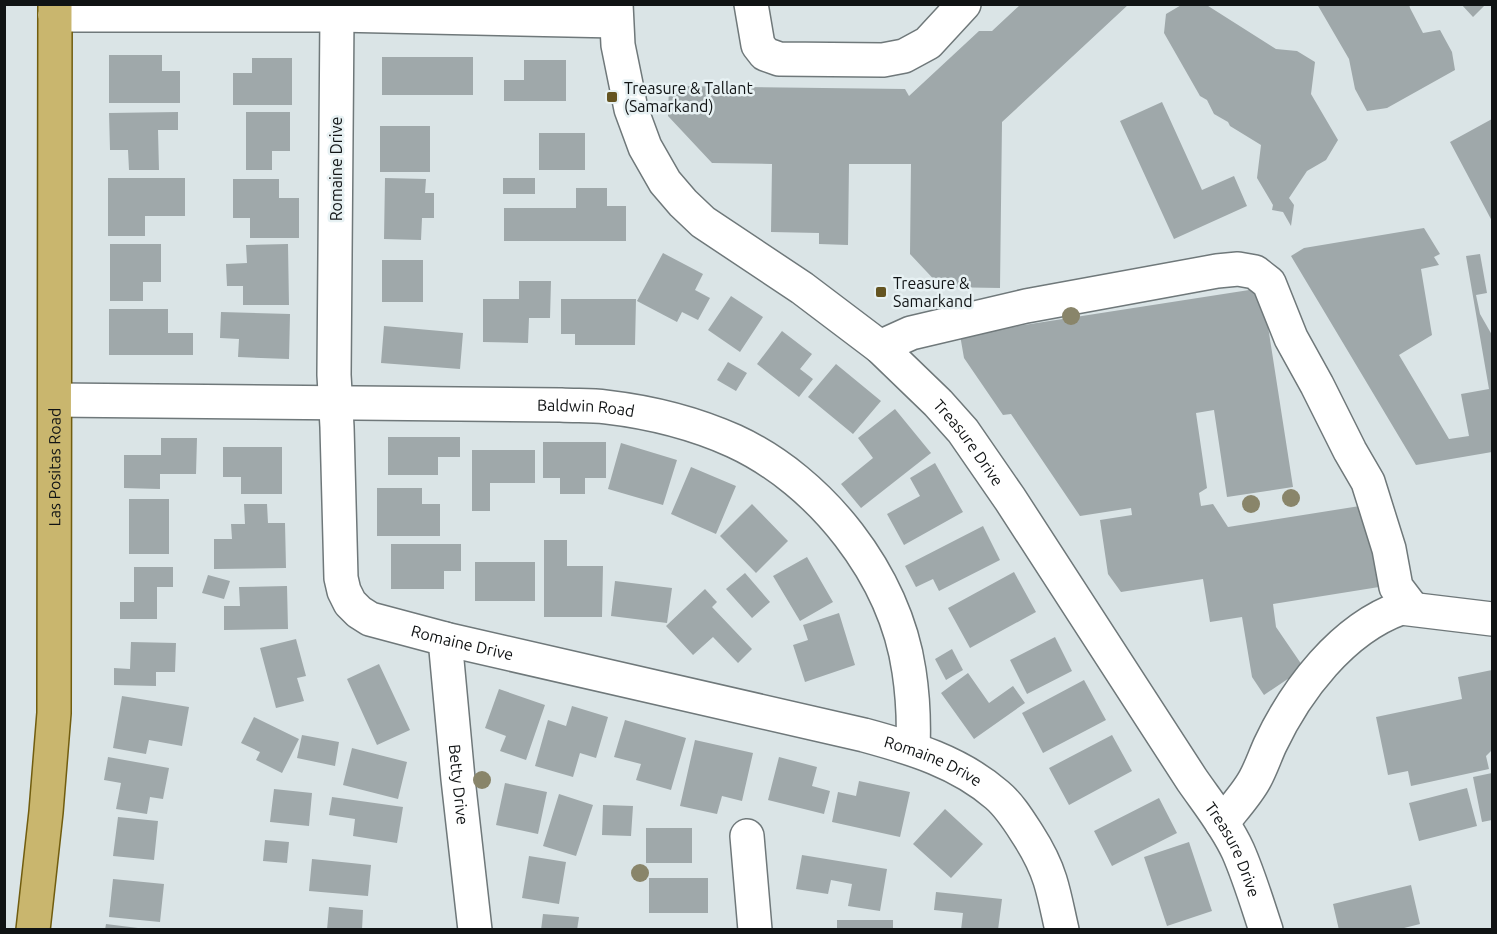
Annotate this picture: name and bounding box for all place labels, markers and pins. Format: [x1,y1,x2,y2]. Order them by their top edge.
place label: Treasure & Tallant (Samarkand) [624,79,753,116]
marker: Treasure & Tallant (Samarkand) [605,90,619,104]
place label: Treasure & Samarkand [893,274,973,310]
marker: Treasure & Samarkand [874,285,888,299]

